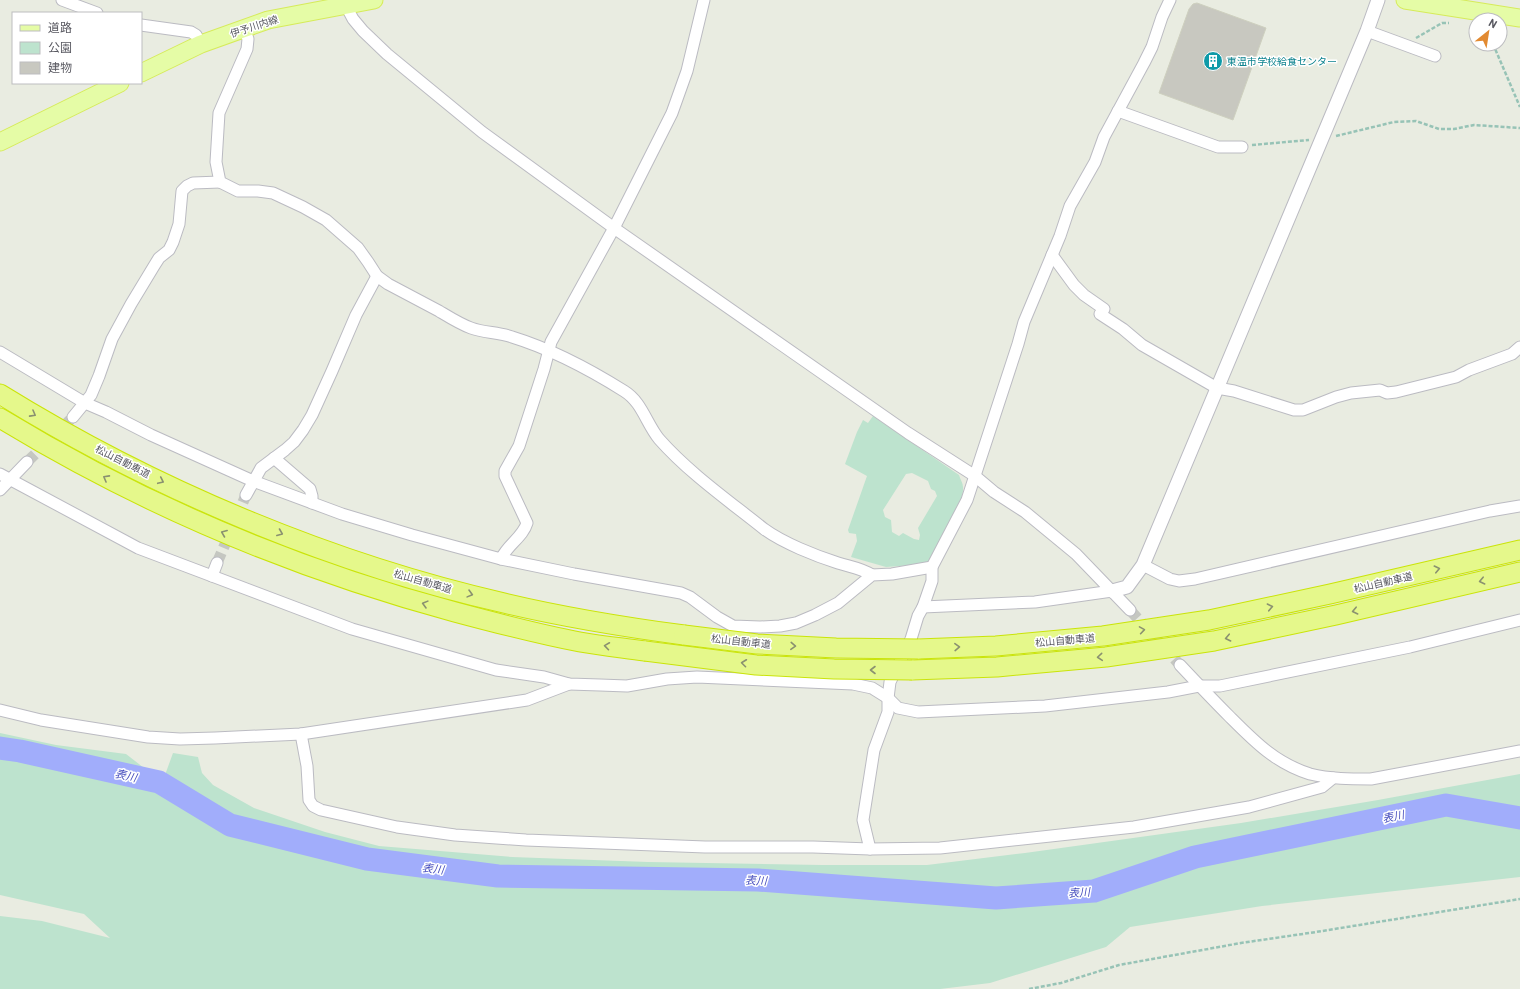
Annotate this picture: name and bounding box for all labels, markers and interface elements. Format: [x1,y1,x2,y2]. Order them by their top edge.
legend [12,12,142,84]
north arrow [1468,12,1508,52]
street label: 伊予川内線 [228,13,280,39]
text: N [1487,15,1500,30]
text: 道路 [48,20,72,34]
text: 公園 [48,40,72,54]
building icon: 東温市学校給食センター [1202,50,1224,72]
place label: 東温市学校給食センター [1227,55,1337,67]
text: 建物 [48,60,72,74]
one-way arrow [29,409,37,416]
street label: 松山自動車道 [94,442,152,480]
one-way arrow [103,475,110,482]
one-way arrow [157,476,164,484]
one-way arrow [276,528,283,536]
one-way arrow [220,529,227,537]
one-way arrow [1434,565,1441,574]
street label: 松山自動車道 [393,567,453,595]
street label: 松山自動車道 [1352,569,1414,595]
one-way arrow [1479,576,1485,584]
one-way arrow [466,589,473,598]
one-way arrow [422,600,429,609]
one-way arrow [1267,603,1273,611]
one-way arrow [1352,606,1359,614]
one-way arrow [1139,626,1145,635]
street label: 松山自動車道 [1035,631,1095,649]
street label: 松山自動車道 [711,632,771,650]
one-way arrow [1225,633,1232,641]
one-way arrow [790,641,796,650]
one-way arrow [604,642,610,651]
one-way arrow [954,643,960,652]
one-way arrow [1097,653,1103,662]
one-way arrow [741,659,747,668]
one-way arrow [870,665,876,674]
water label: 表川 [114,766,139,784]
water label: 表川 [1381,807,1406,825]
water label: 表川 [421,860,446,876]
water label: 表川 [745,873,768,887]
water label: 表川 [1068,885,1091,899]

